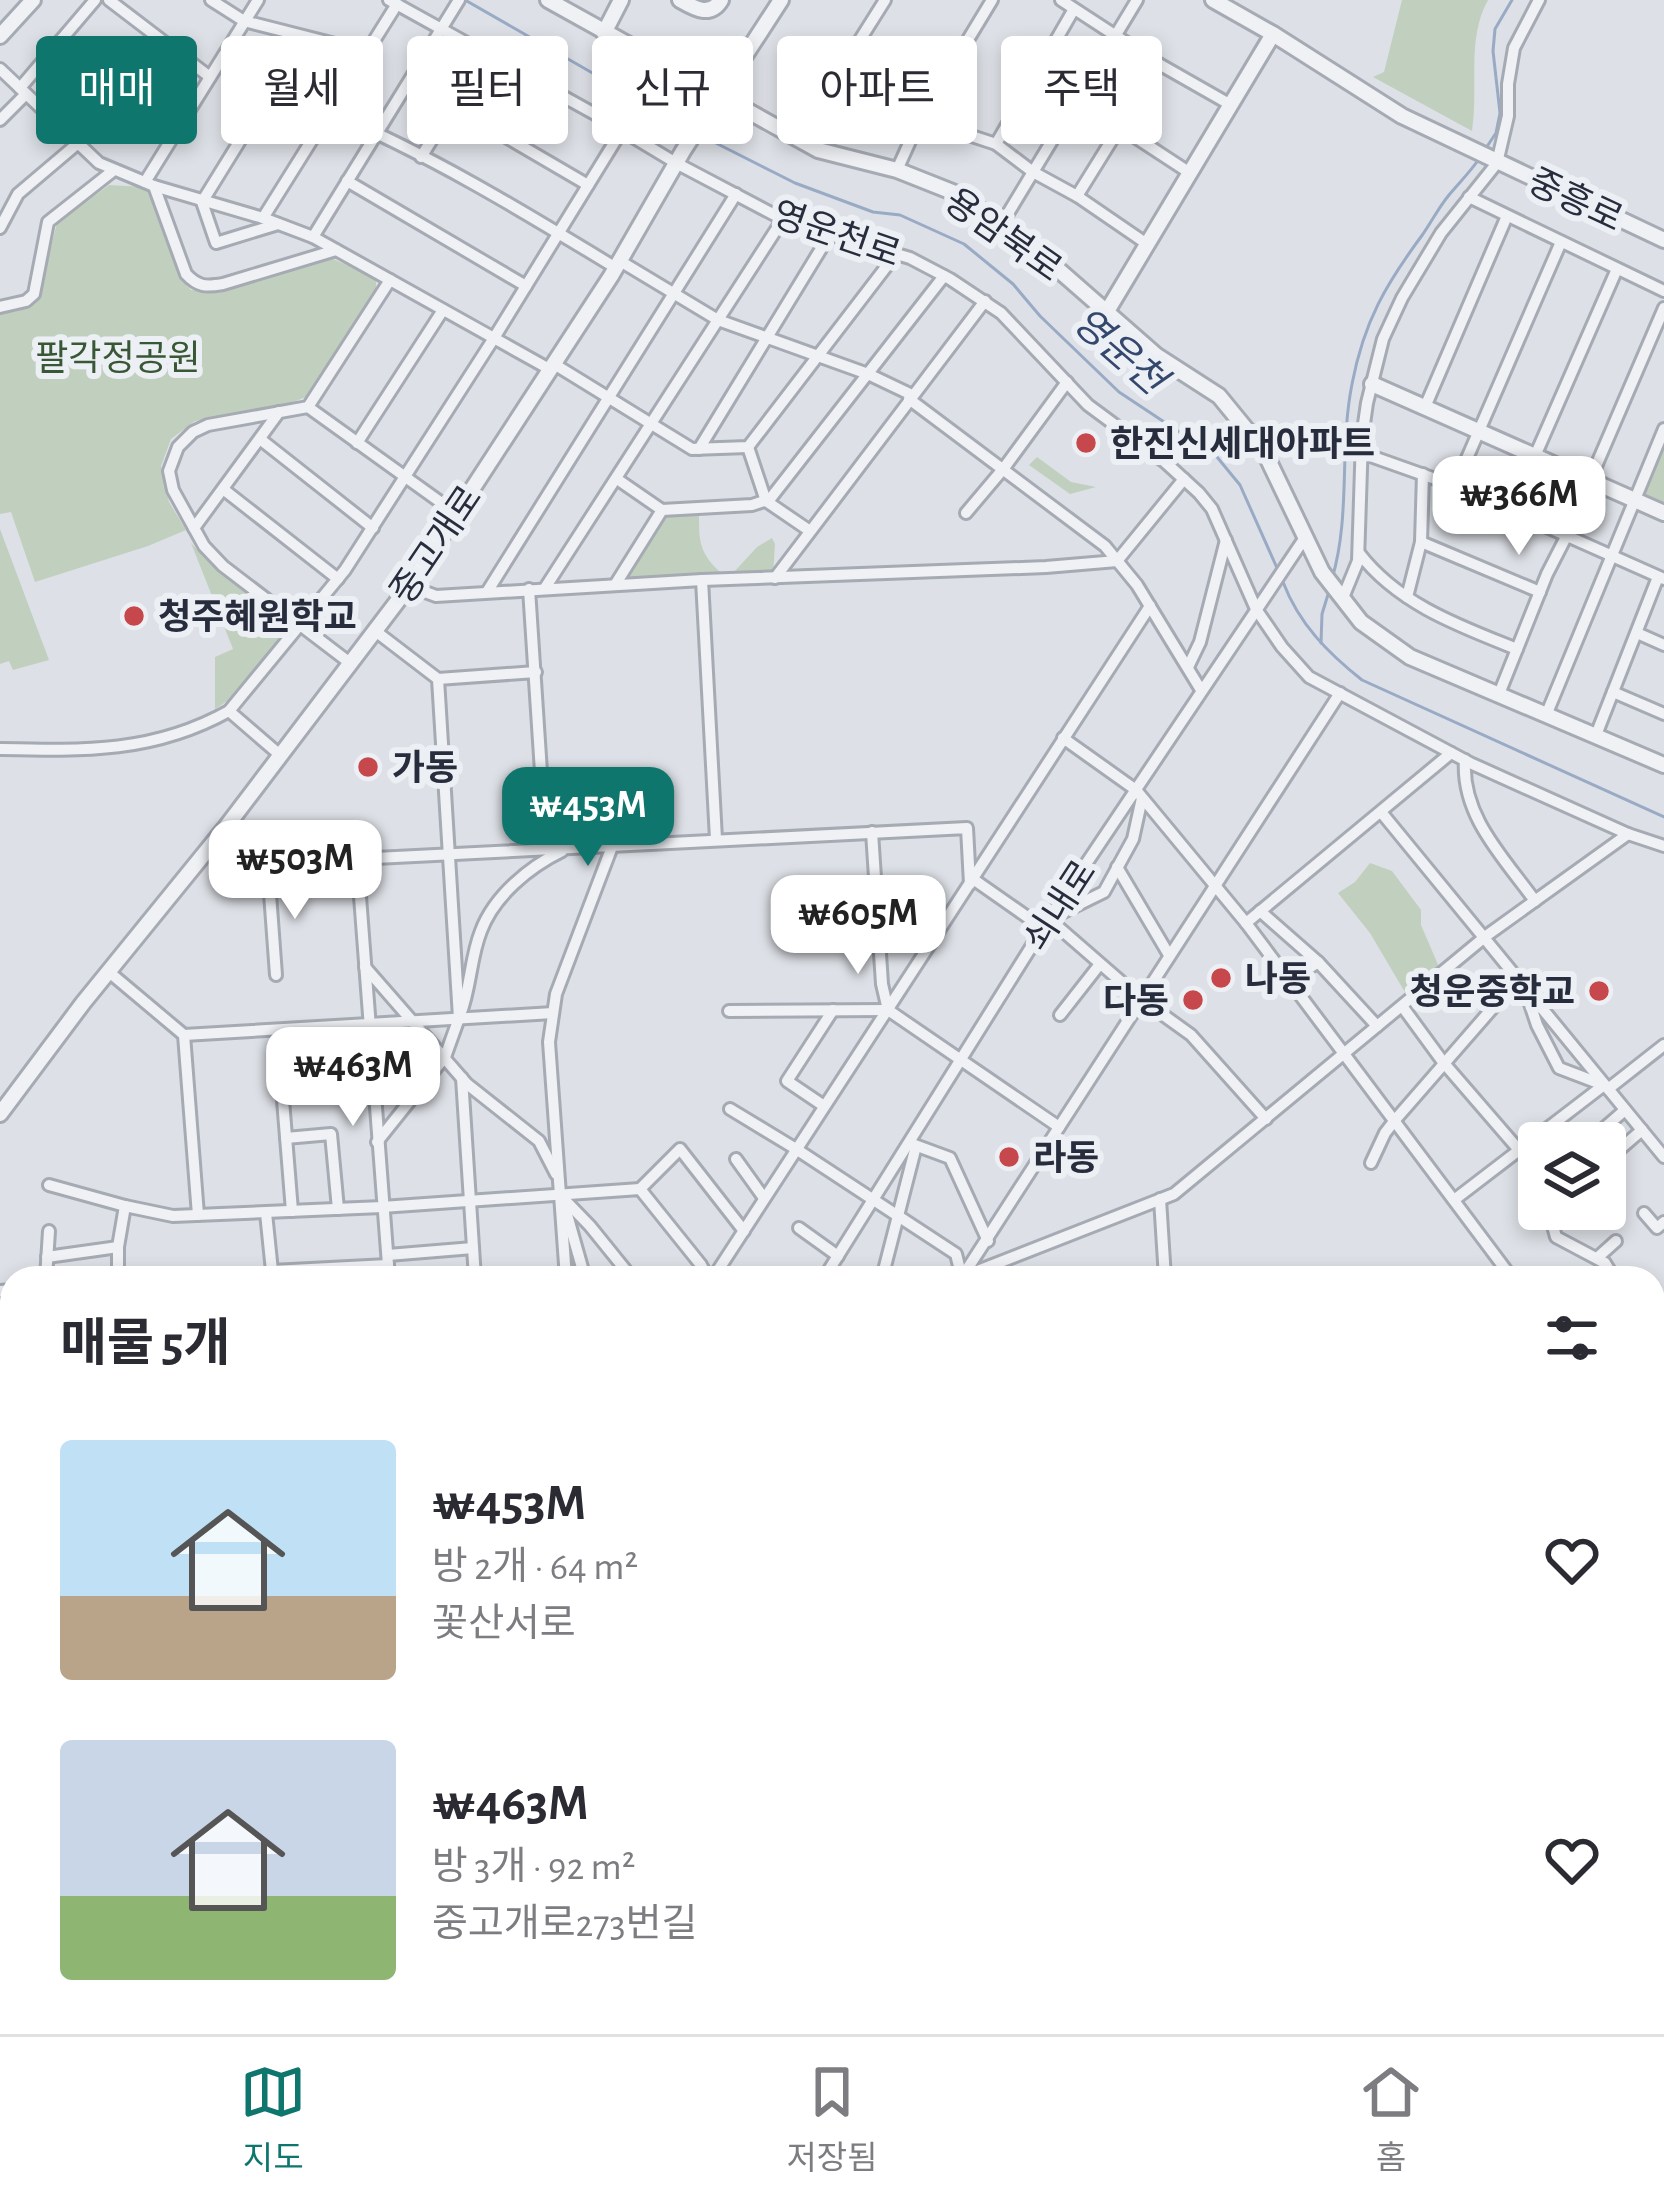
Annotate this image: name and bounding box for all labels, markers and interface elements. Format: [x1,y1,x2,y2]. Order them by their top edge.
chip: 매매 [36,36,197,144]
chip: 월세 [221,36,383,144]
chip: 필터 [407,36,568,144]
chip: 신규 [592,36,753,144]
chip: 아파트 [777,36,977,144]
chip: 주택 [1001,36,1162,144]
street label: 중흥로 [1523,162,1629,238]
street label: 용암북로 [938,182,1068,288]
street label: 영운천로 [768,195,905,273]
water label: 영운천 [1065,300,1176,405]
park label: 팔각정공원 [35,340,201,377]
place label: 한진신세대아파트 [1110,425,1375,463]
marker: 한진신세대아파트 [1073,430,1099,456]
pin: ₩366M [1435,456,1603,558]
text: ₩366M [1459,475,1579,514]
street label: 중고개로 [384,480,489,610]
place label: 청주혜원학교 [158,598,357,636]
marker: 청주혜원학교 [121,603,147,629]
place label: 가동 [392,749,458,787]
marker: 가동 [355,754,381,780]
pin: ₩453M [504,767,672,869]
text: ₩453M [529,786,647,825]
pin: ₩503M [211,820,379,922]
text: ₩503M [236,839,354,878]
street label: 쇠내로 [1018,854,1103,958]
pin: ₩605M [774,875,942,977]
text: ₩605M [798,894,918,933]
place label: 나동 [1245,960,1311,998]
marker: 나동 [1208,965,1234,991]
place label: 청운중학교 [1409,973,1575,1011]
marker: 청운중학교 [1586,978,1612,1004]
place label: 다동 [1103,982,1169,1020]
marker: 다동 [1180,987,1206,1013]
pin: ₩463M [269,1027,437,1129]
text: ₩463M [293,1046,413,1085]
map controls [1518,1122,1626,1230]
button: layers [1518,1122,1626,1230]
place label: 라동 [1033,1140,1099,1177]
marker: 라동 [996,1144,1022,1170]
icon: filters [1539,1305,1605,1371]
text: 매물 5개 [60,1319,231,1370]
text: ₩453M [432,1478,586,1529]
icon: home [156,1488,300,1632]
icon: heart [1539,1527,1605,1593]
text: 방 2개 · 64 m² [432,1548,638,1587]
text: 꽃산서로 [432,1605,576,1644]
text: ₩463M [432,1778,589,1829]
icon: home [156,1788,300,1932]
icon: heart [1539,1827,1605,1893]
text: 방 3개 · 92 m² [432,1848,635,1887]
text: 중고개로273번길 [432,1905,697,1944]
tab: 지도 [240,2059,306,2180]
tab: 저장됨 [786,2059,878,2180]
tab: 홈 [1358,2059,1424,2180]

